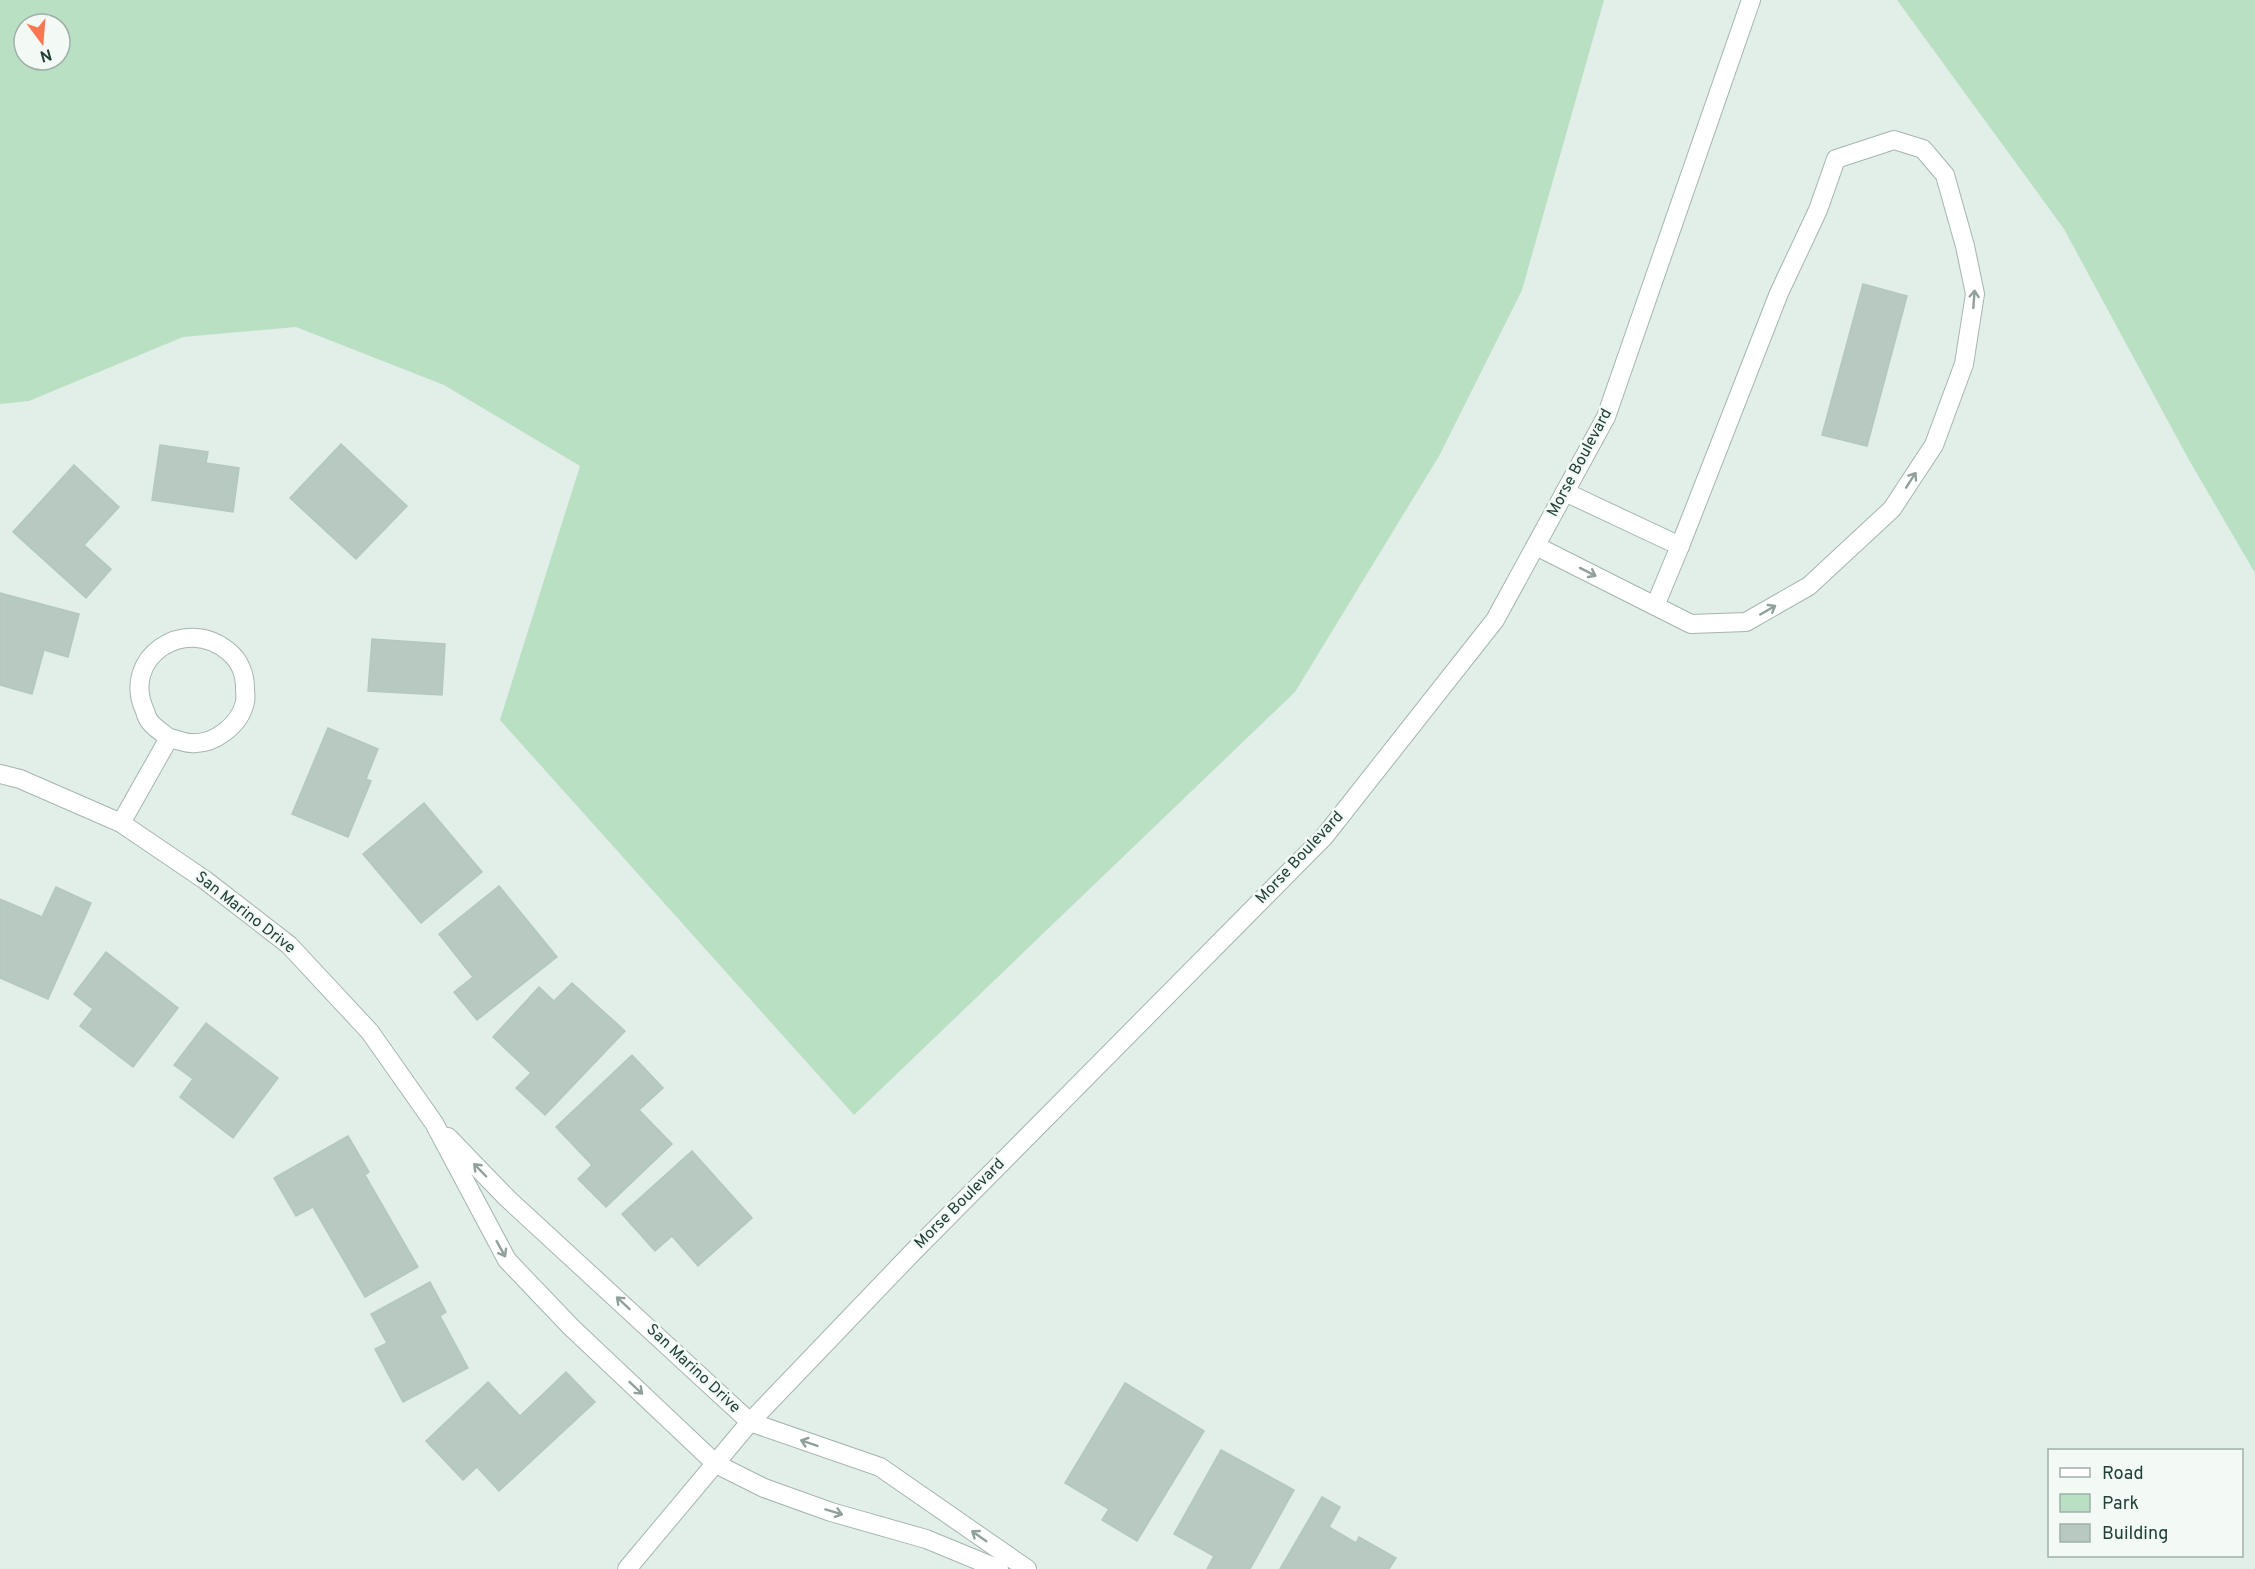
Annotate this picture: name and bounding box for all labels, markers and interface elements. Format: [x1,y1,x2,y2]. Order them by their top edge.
north arrow [12,12,72,72]
text: N [37,43,54,66]
one-way arrow [1968,289,1979,309]
street label: Morse Boulevard [1543,405,1617,521]
one-way arrow [1904,472,1917,489]
one-way arrow [1579,567,1597,579]
one-way arrow [1759,603,1776,615]
street label: Morse Boulevard [1252,807,1348,909]
street label: San Marino Drive [191,868,299,958]
street label: Morse Boulevard [911,1155,1009,1253]
one-way arrow [473,1163,487,1178]
one-way arrow [495,1240,507,1257]
one-way arrow [615,1296,630,1310]
street label: San Marino Drive [642,1320,744,1418]
one-way arrow [629,1381,644,1396]
one-way arrow [800,1436,819,1447]
legend [2048,1449,2243,1557]
text: Road [2102,1463,2144,1486]
text: Park [2102,1493,2139,1516]
one-way arrow [824,1507,843,1518]
text: Building [2102,1523,2168,1546]
one-way arrow [971,1530,987,1542]

